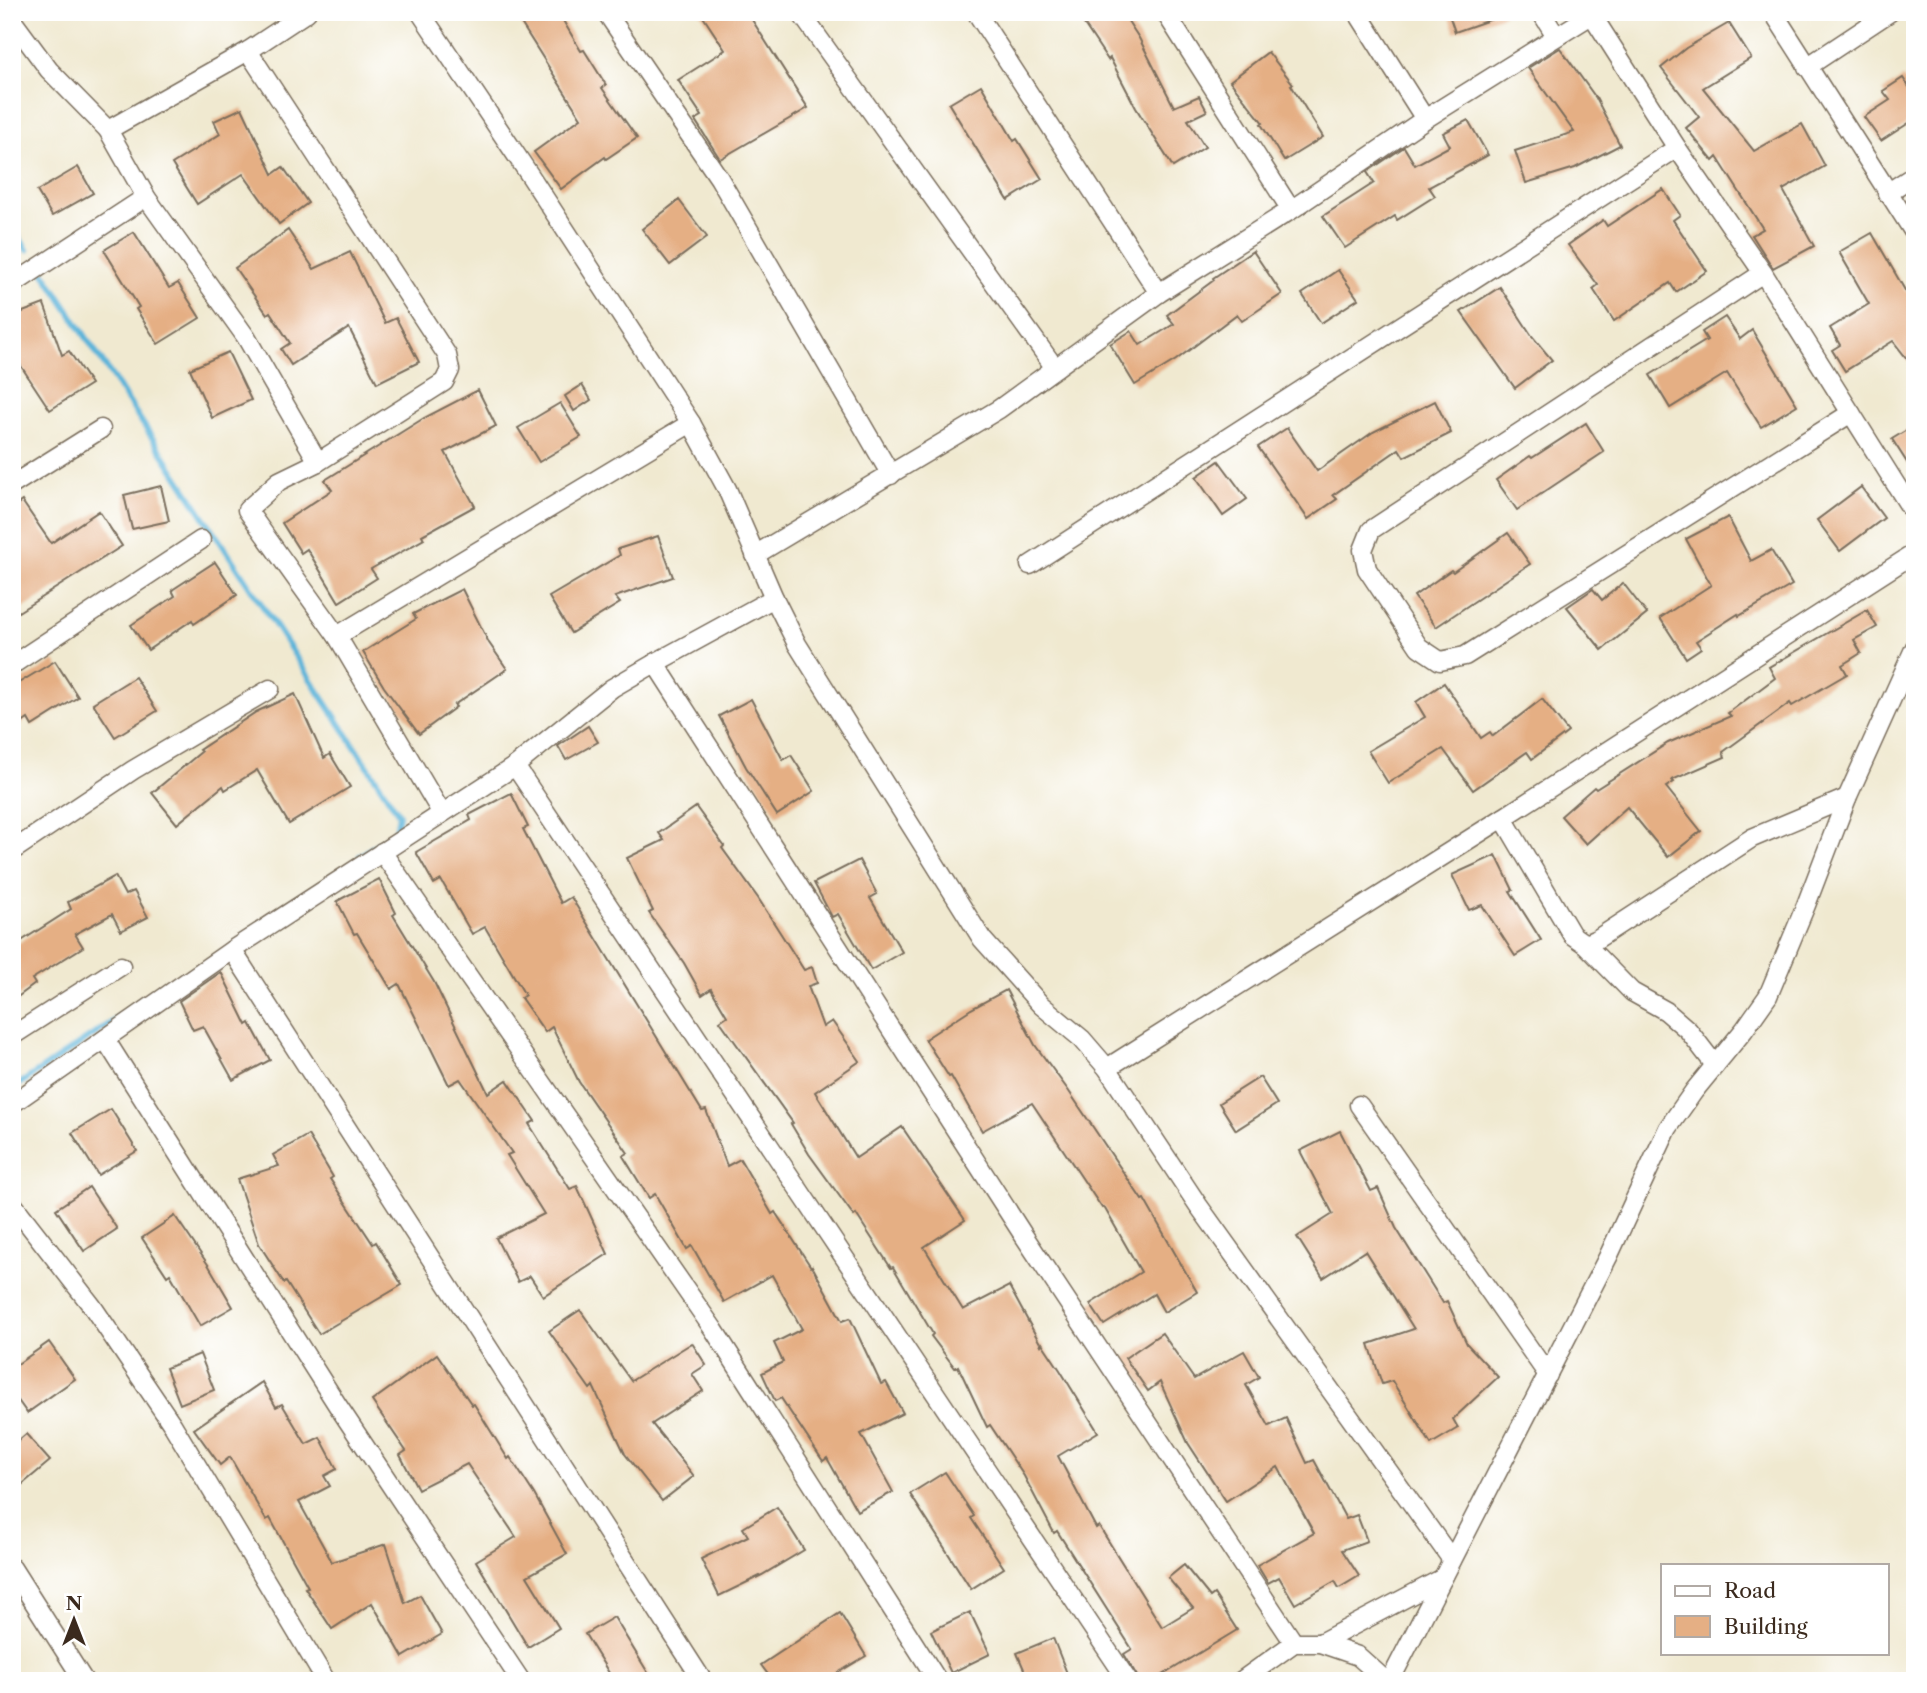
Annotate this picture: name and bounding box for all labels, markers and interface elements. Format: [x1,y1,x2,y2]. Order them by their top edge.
legend [1661,1564,1888,1654]
text: Road [1724,1578,1776,1603]
north arrow [38,1584,108,1654]
text: N [66,1592,82,1615]
text: Building [1724,1614,1809,1639]

